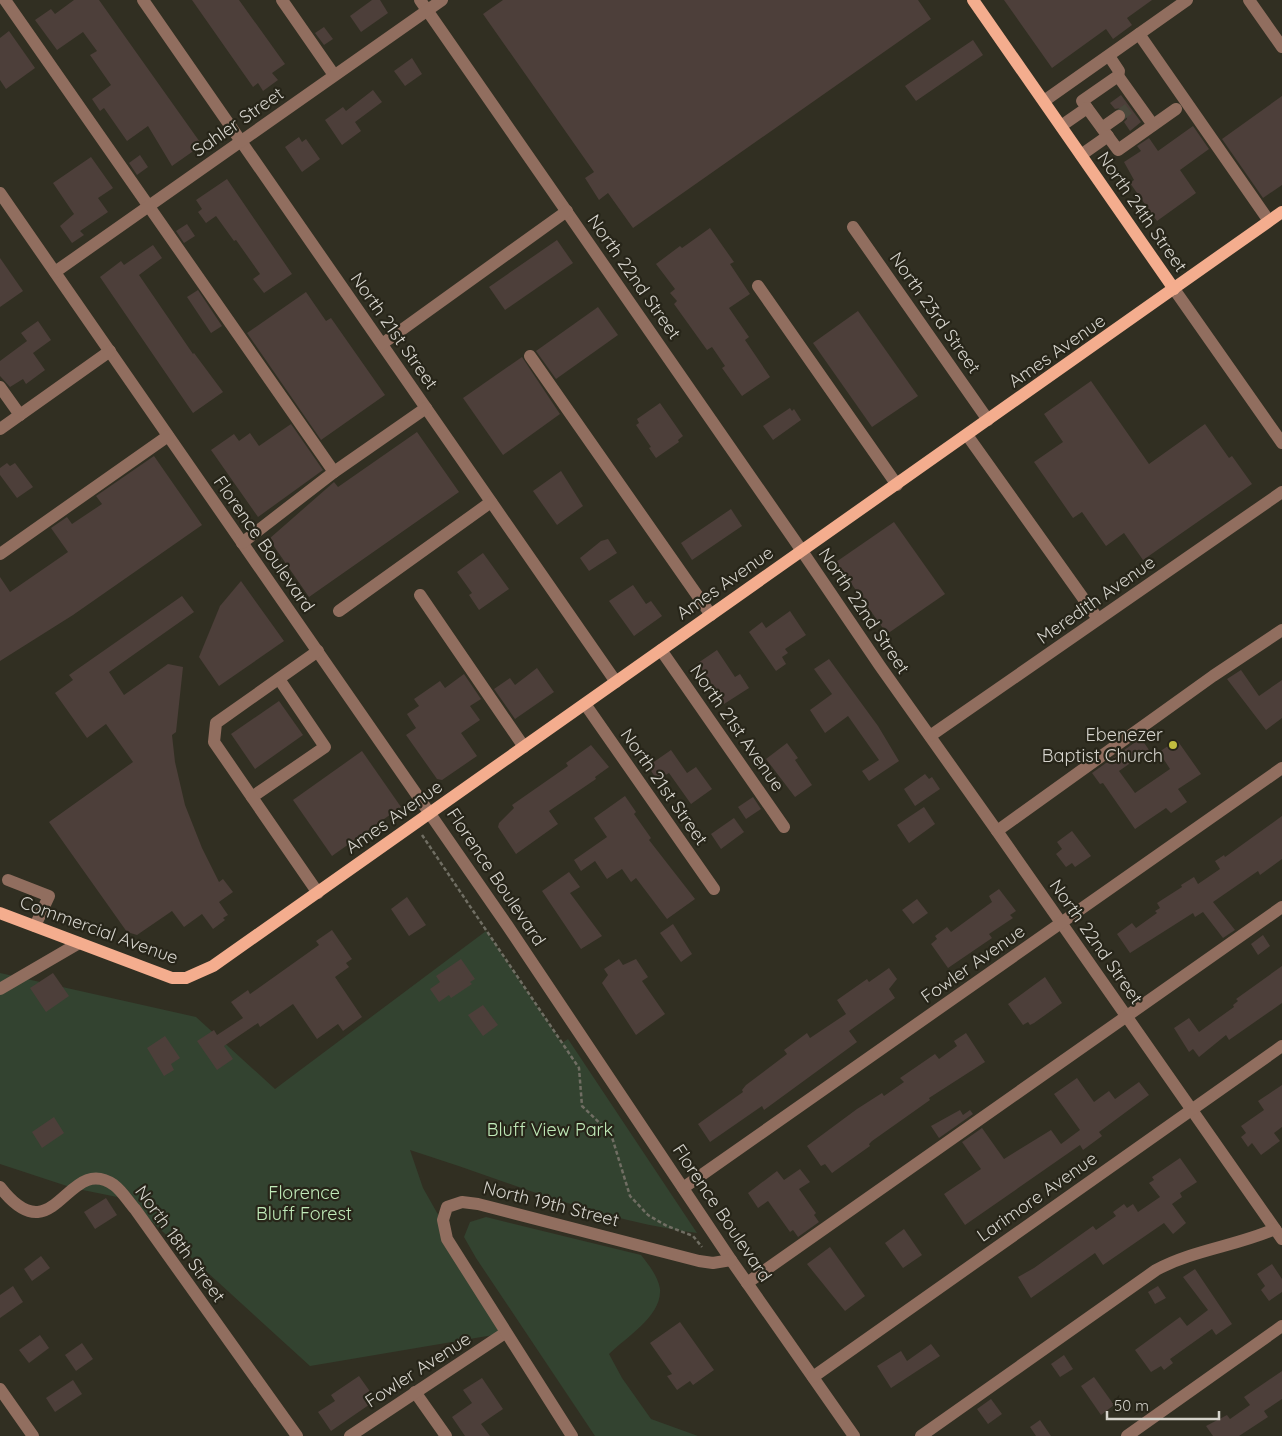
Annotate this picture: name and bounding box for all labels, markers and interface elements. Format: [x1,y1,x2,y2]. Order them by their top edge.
street label: Sahler Street [188,82,288,162]
street label: North 24th Street [1092,147,1192,276]
street label: North 22nd Street [583,210,686,344]
street label: North 23rd Street [885,248,986,378]
street label: North 21st Street [346,268,443,394]
street label: Ames Avenue [1004,309,1110,392]
street label: Florence Boulevard [209,471,320,616]
street label: Ames Avenue [672,541,778,624]
street label: North 22nd Street [814,543,915,678]
street label: Meredith Avenue [1032,550,1159,649]
street label: North 21st Avenue [685,660,790,796]
place label: Ebenezer Baptist Church [1042,723,1163,767]
street label: North 21st Street [616,724,713,850]
marker: Ebenezer Baptist Church [1167,739,1179,751]
street label: Ames Avenue [341,775,447,858]
street label: Florence Boulevard [442,803,551,950]
street label: North 22nd Street [1045,875,1148,1009]
street label: Commercial Avenue [17,890,182,969]
street label: Fowler Avenue [916,919,1029,1008]
park label: Bluff View Park [487,1118,613,1141]
street label: Florence Boulevard [668,1139,777,1286]
street label: Larimore Avenue [972,1147,1101,1247]
street label: North 19th Street [481,1176,621,1232]
street label: North 18th Street [130,1181,231,1307]
park label: Florence Bluff Forest [256,1181,352,1225]
street label: Fowler Avenue [360,1327,475,1412]
scale bar [1107,1388,1220,1420]
text: 50 m [1114,1396,1149,1415]

